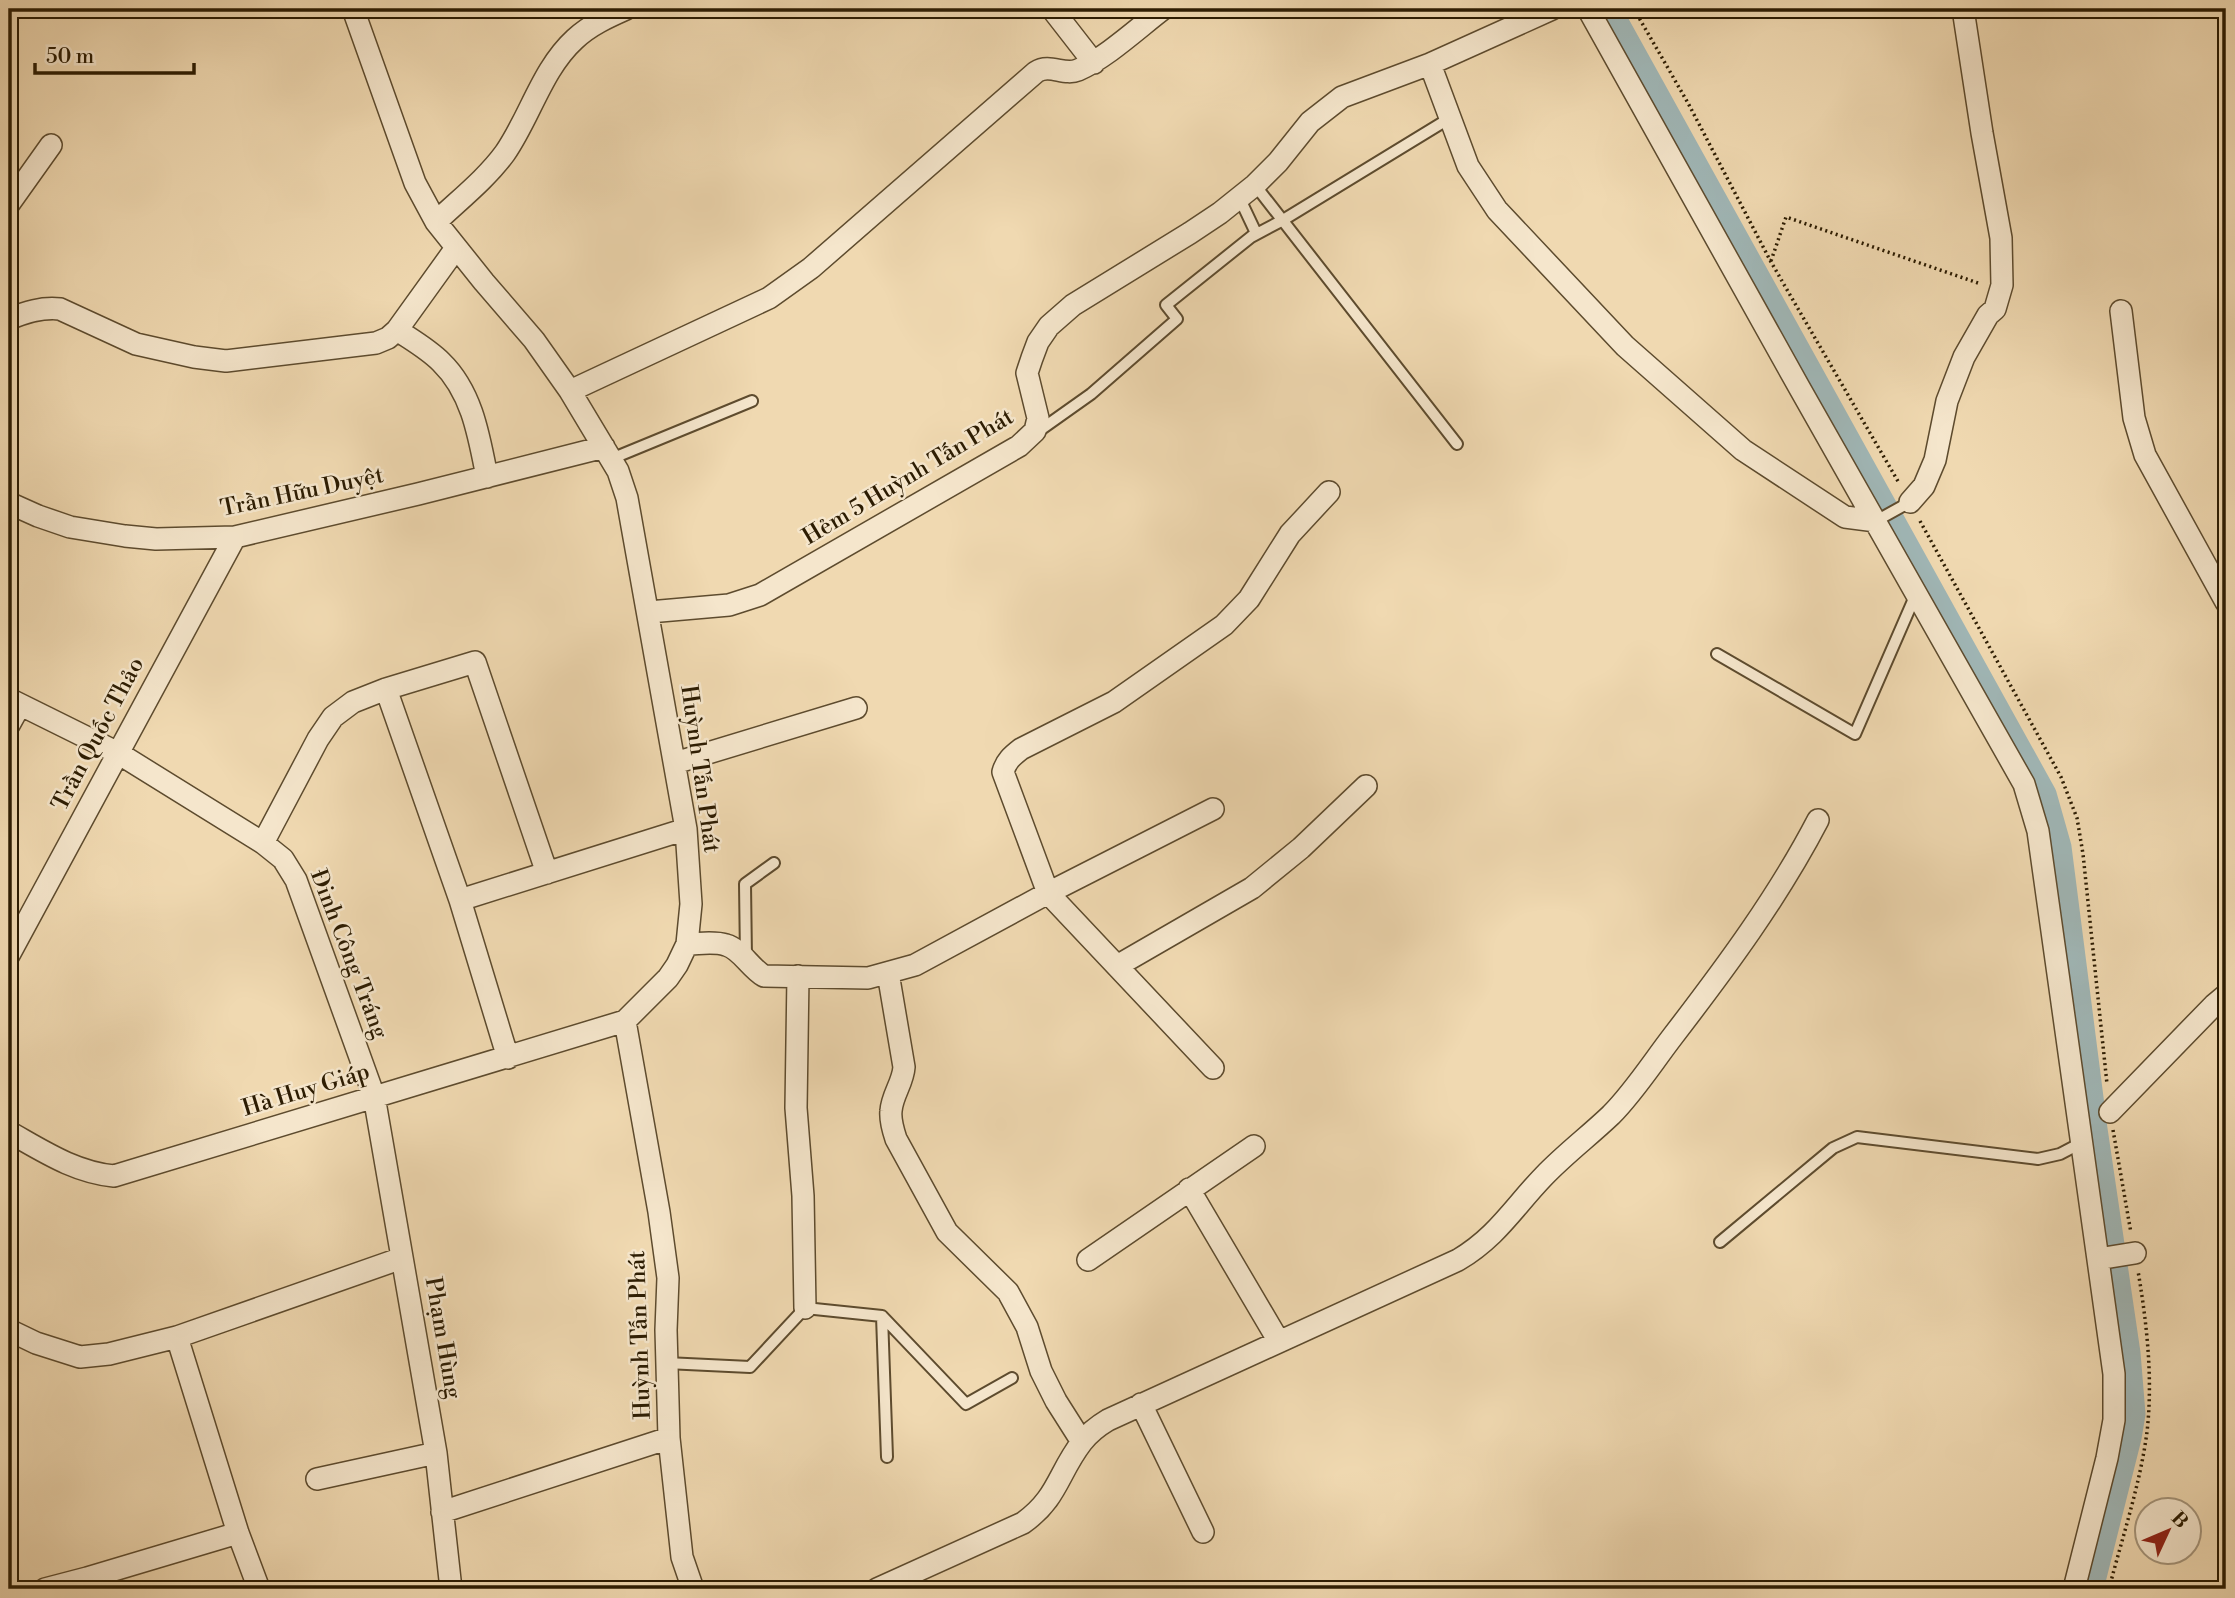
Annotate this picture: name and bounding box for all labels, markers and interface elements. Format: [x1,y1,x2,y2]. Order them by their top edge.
scale bar [35,32,194,76]
text: 50 m [46,44,94,70]
street label: Hẻm 5 Huỳnh Tấn Phát [797,403,1019,551]
street label: Trần Hữu Duyệt [218,461,386,523]
street label: Trần Quốc Thảo [46,653,150,815]
street label: Huỳnh Tấn Phát [674,683,726,855]
street label: Đinh Công Tráng [304,865,394,1043]
street label: Hà Huy Giáp [239,1057,373,1123]
street label: Huỳnh Tấn Phát [623,1250,657,1420]
street label: Phạm Hùng [419,1275,467,1401]
north arrow [2134,1496,2204,1566]
text: B [2166,1506,2193,1533]

